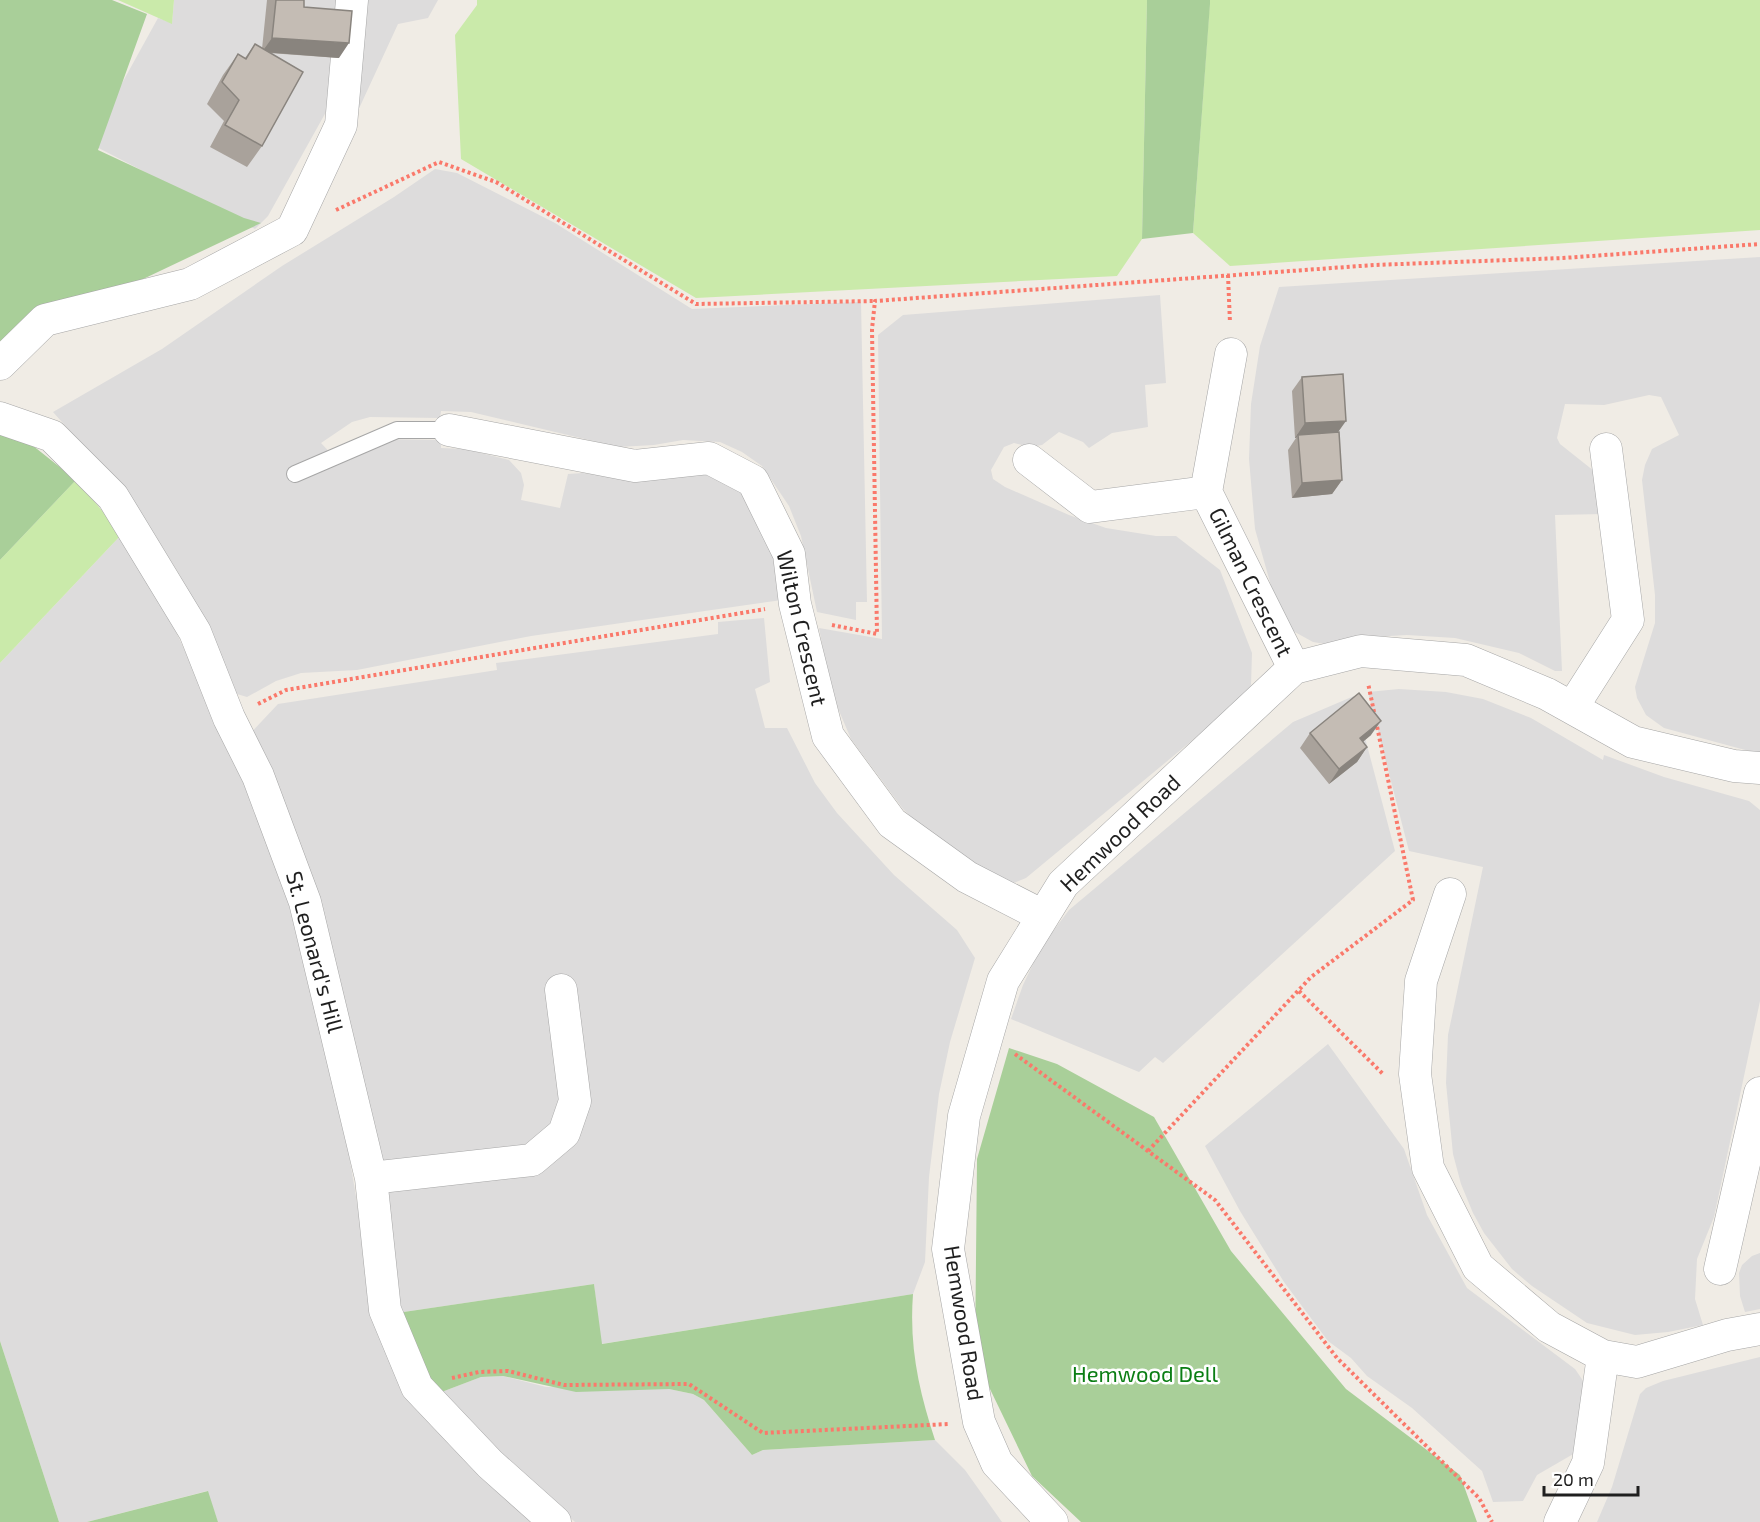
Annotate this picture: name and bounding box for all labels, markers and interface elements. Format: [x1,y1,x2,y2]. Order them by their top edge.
street label: Gilman Crescent [1205,503,1299,660]
street label: Wilton Crescent [772,547,834,708]
street label: Hemwood Road [1054,768,1185,896]
street label: St. Leonard's Hill [282,868,350,1036]
street label: Hemwood Road [940,1243,990,1402]
park label: Hemwood Dell [1072,1360,1218,1386]
scale bar [1544,1459,1638,1497]
text: 20 m [1553,1468,1594,1490]

